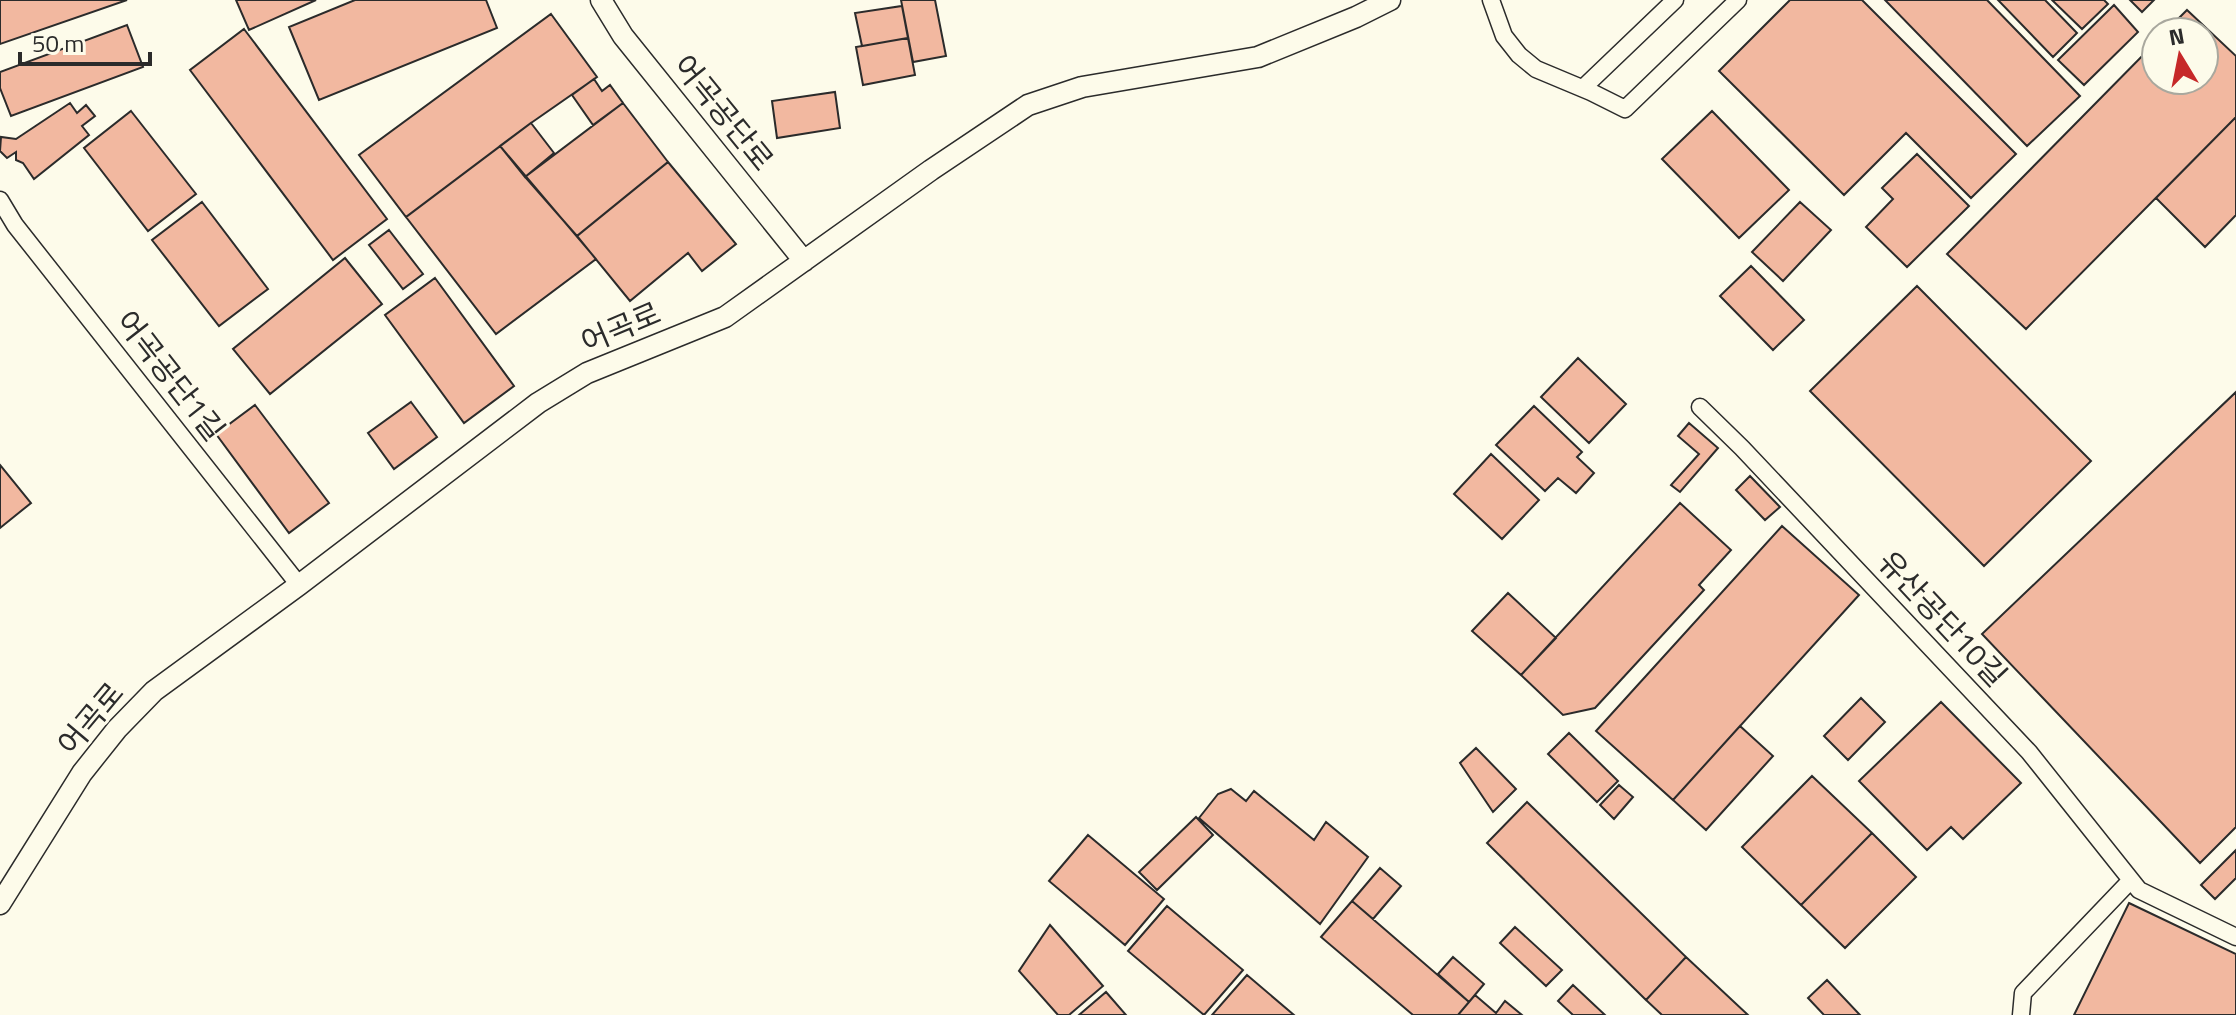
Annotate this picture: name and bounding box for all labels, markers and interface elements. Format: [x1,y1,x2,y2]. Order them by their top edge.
scale bar [20,16,150,66]
north arrow [2140,16,2220,96]
text: N [2166,18,2187,54]
text: 50 m [32,25,84,61]
street label: 어곡공단로 [662,44,785,180]
street label: 어곡로 [574,290,668,364]
street label: 어곡공단1길 [105,300,237,451]
street label: 유산공단10길 [1867,540,2018,697]
street label: 어곡로 [46,672,134,765]

